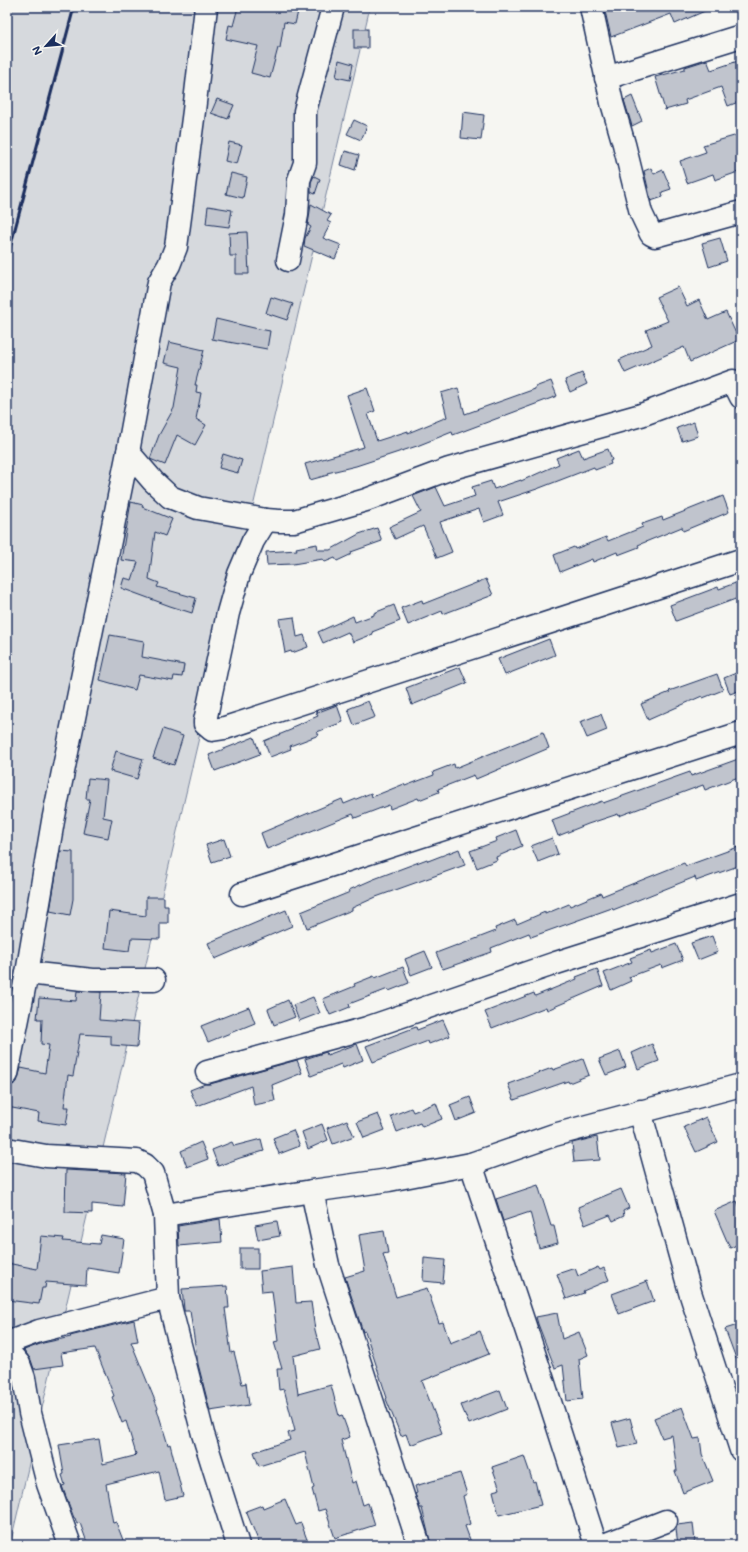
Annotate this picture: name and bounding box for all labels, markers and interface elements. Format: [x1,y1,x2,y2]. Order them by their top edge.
north arrow [26,26,66,66]
text: N [28,44,45,58]

